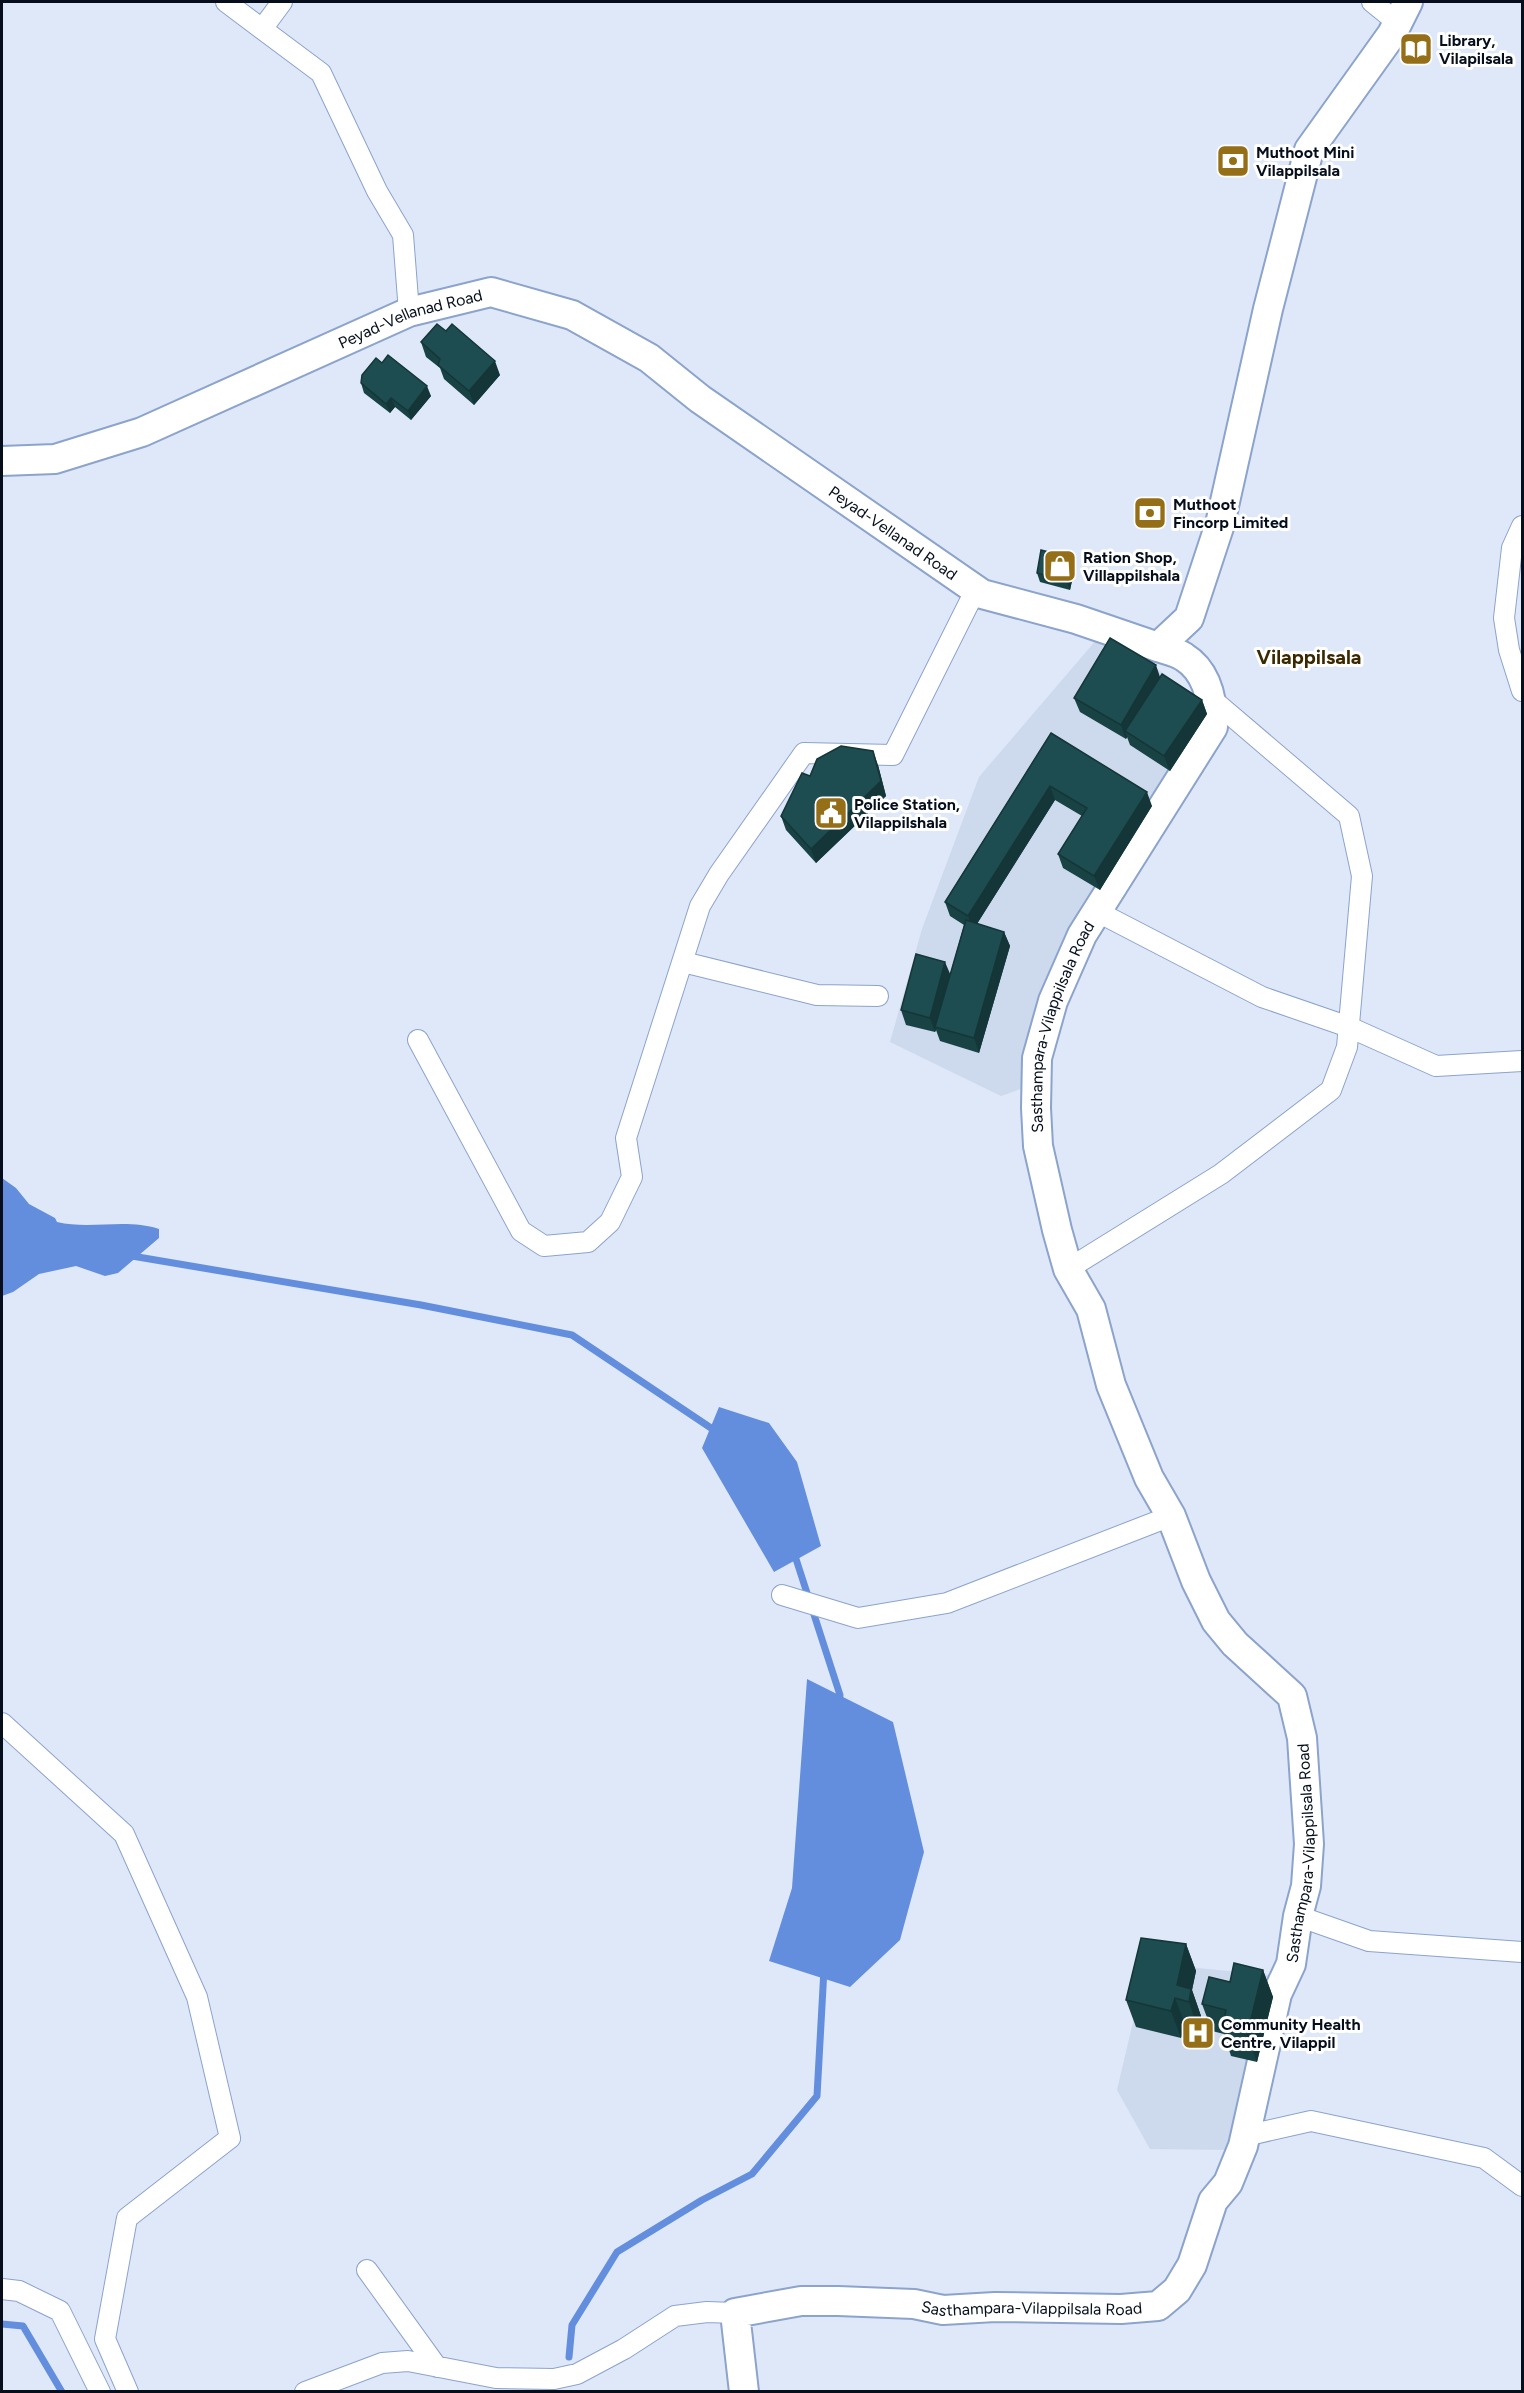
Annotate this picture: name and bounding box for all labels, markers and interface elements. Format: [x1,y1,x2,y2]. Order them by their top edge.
library icon: Library, Vilapilsala [1398,31,1434,67]
place label: Library, Vilapilsala [1439,31,1513,68]
bank icon: Muthoot Mini Vilappilsala [1215,143,1251,179]
place label: Muthoot Mini Vilappilsala [1256,143,1354,180]
street label: Peyad-Vellanad Road [335,285,484,353]
street label: Peyad-Vellanad Road [825,482,961,584]
bank icon: Muthoot Fincorp Limited [1132,495,1168,531]
place label: Muthoot Fincorp Limited [1173,495,1288,532]
shop icon: Ration Shop, Villappilshala [1042,548,1078,584]
place label: Ration Shop, Villappilshala [1083,548,1180,585]
district label: Vilappilsala [1256,645,1362,669]
public building icon: Police Station, Vilappilshala [813,795,849,831]
place label: Police Station, Vilappilshala [854,795,960,832]
street label: Sasthampara-Vilappilsala Road [1027,918,1098,1133]
street label: Sasthampara-Vilappilsala Road [1282,1743,1319,1964]
hospital icon: Community Health Centre, Vilappil [1180,2015,1216,2051]
place label: Community Health Centre, Vilappil [1221,2015,1361,2052]
street label: Sasthampara-Vilappilsala Road [920,2297,1143,2321]

